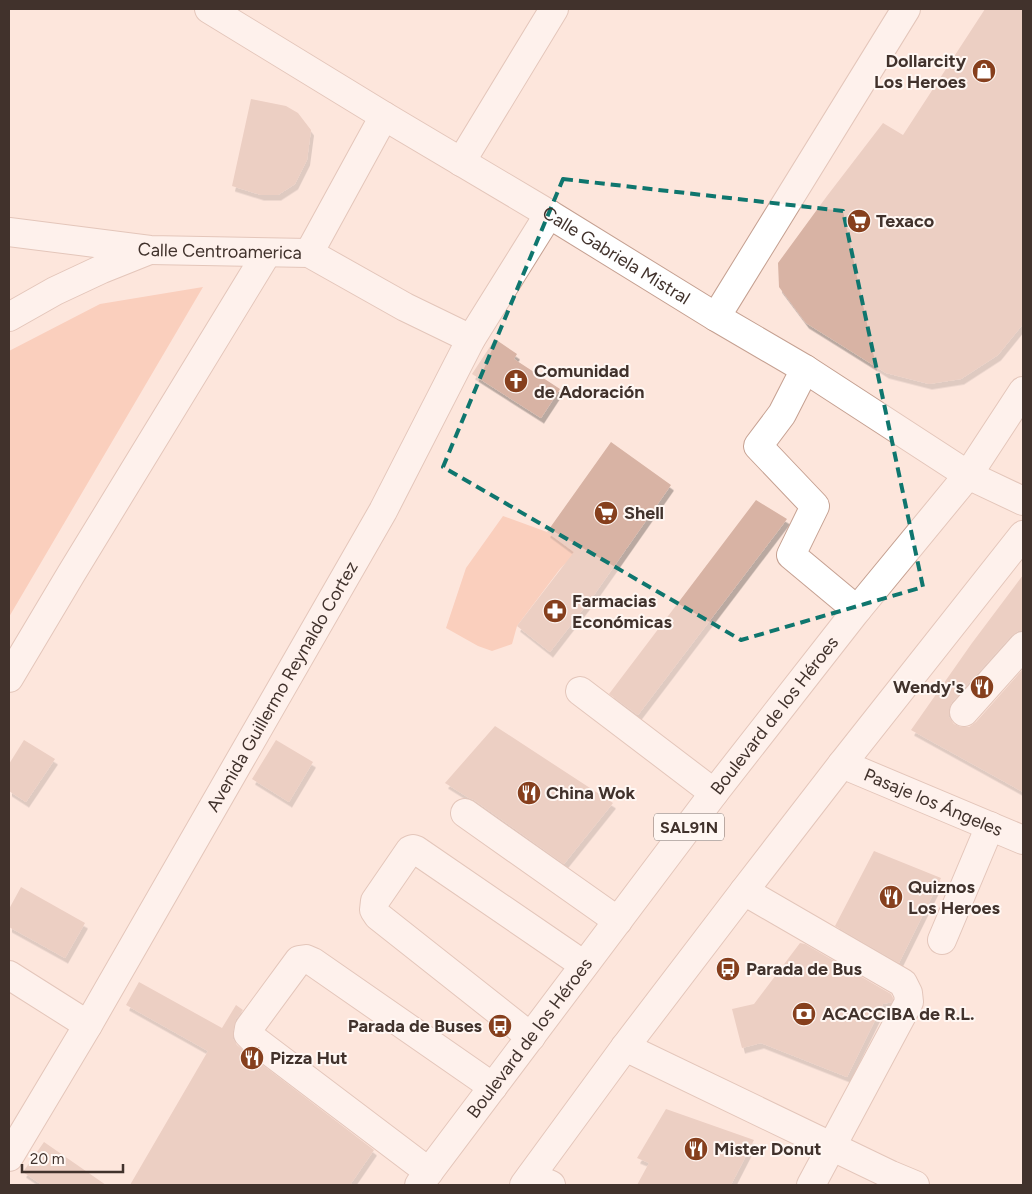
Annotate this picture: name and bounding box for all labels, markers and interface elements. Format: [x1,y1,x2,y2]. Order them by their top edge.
place label: Dollarcity Los Heroes [874,50,967,93]
shop icon: Dollarcity Los Heroes [971,58,997,84]
street label: Calle Gabriela Mistral [538,202,694,309]
supermarket icon: Texaco [846,208,872,234]
place label: Texaco [876,210,934,232]
street label: Calle Centroamerica [136,238,302,264]
place label: Comunidad de Adoración [534,360,644,403]
church icon: Comunidad de Adoración [503,368,529,394]
supermarket icon: Shell [593,500,619,526]
place label: Shell [624,502,664,524]
street label: Avenida Guillermo Reynaldo Cortez [202,557,363,816]
place label: Farmacias Económicas [572,590,672,633]
pharmacy icon: Farmacias Económicas [542,598,568,624]
street label: Boulevard de los Héroes [706,632,843,799]
restaurant icon: Wendy's [969,674,995,700]
place label: Wendy's [893,676,965,698]
street label: Pasaje los Ángeles [861,763,1006,841]
restaurant icon: China Wok [516,780,542,806]
place label: China Wok [546,782,636,804]
road number: SAL91N [654,814,724,840]
place label: Quiznos Los Heroes [908,876,1001,919]
restaurant icon: Quiznos Los Heroes [878,884,904,910]
street label: Boulevard de los Héroes [462,954,597,1122]
bus stop icon: Parada de Bus [715,956,741,982]
place label: Parada de Bus [746,958,862,980]
bank icon: ACACCIBA de R.L. [791,1001,817,1027]
place label: ACACCIBA de R.L. [822,1003,974,1025]
bus stop icon: Parada de Buses [487,1013,513,1039]
place label: Parada de Buses [348,1015,483,1037]
restaurant icon: Pizza Hut [239,1045,265,1071]
place label: Pizza Hut [270,1047,348,1069]
restaurant icon: Mister Donut [683,1136,709,1162]
place label: Mister Donut [714,1138,821,1160]
scale bar [22,1142,124,1174]
text: 20 m [30,1150,64,1168]

